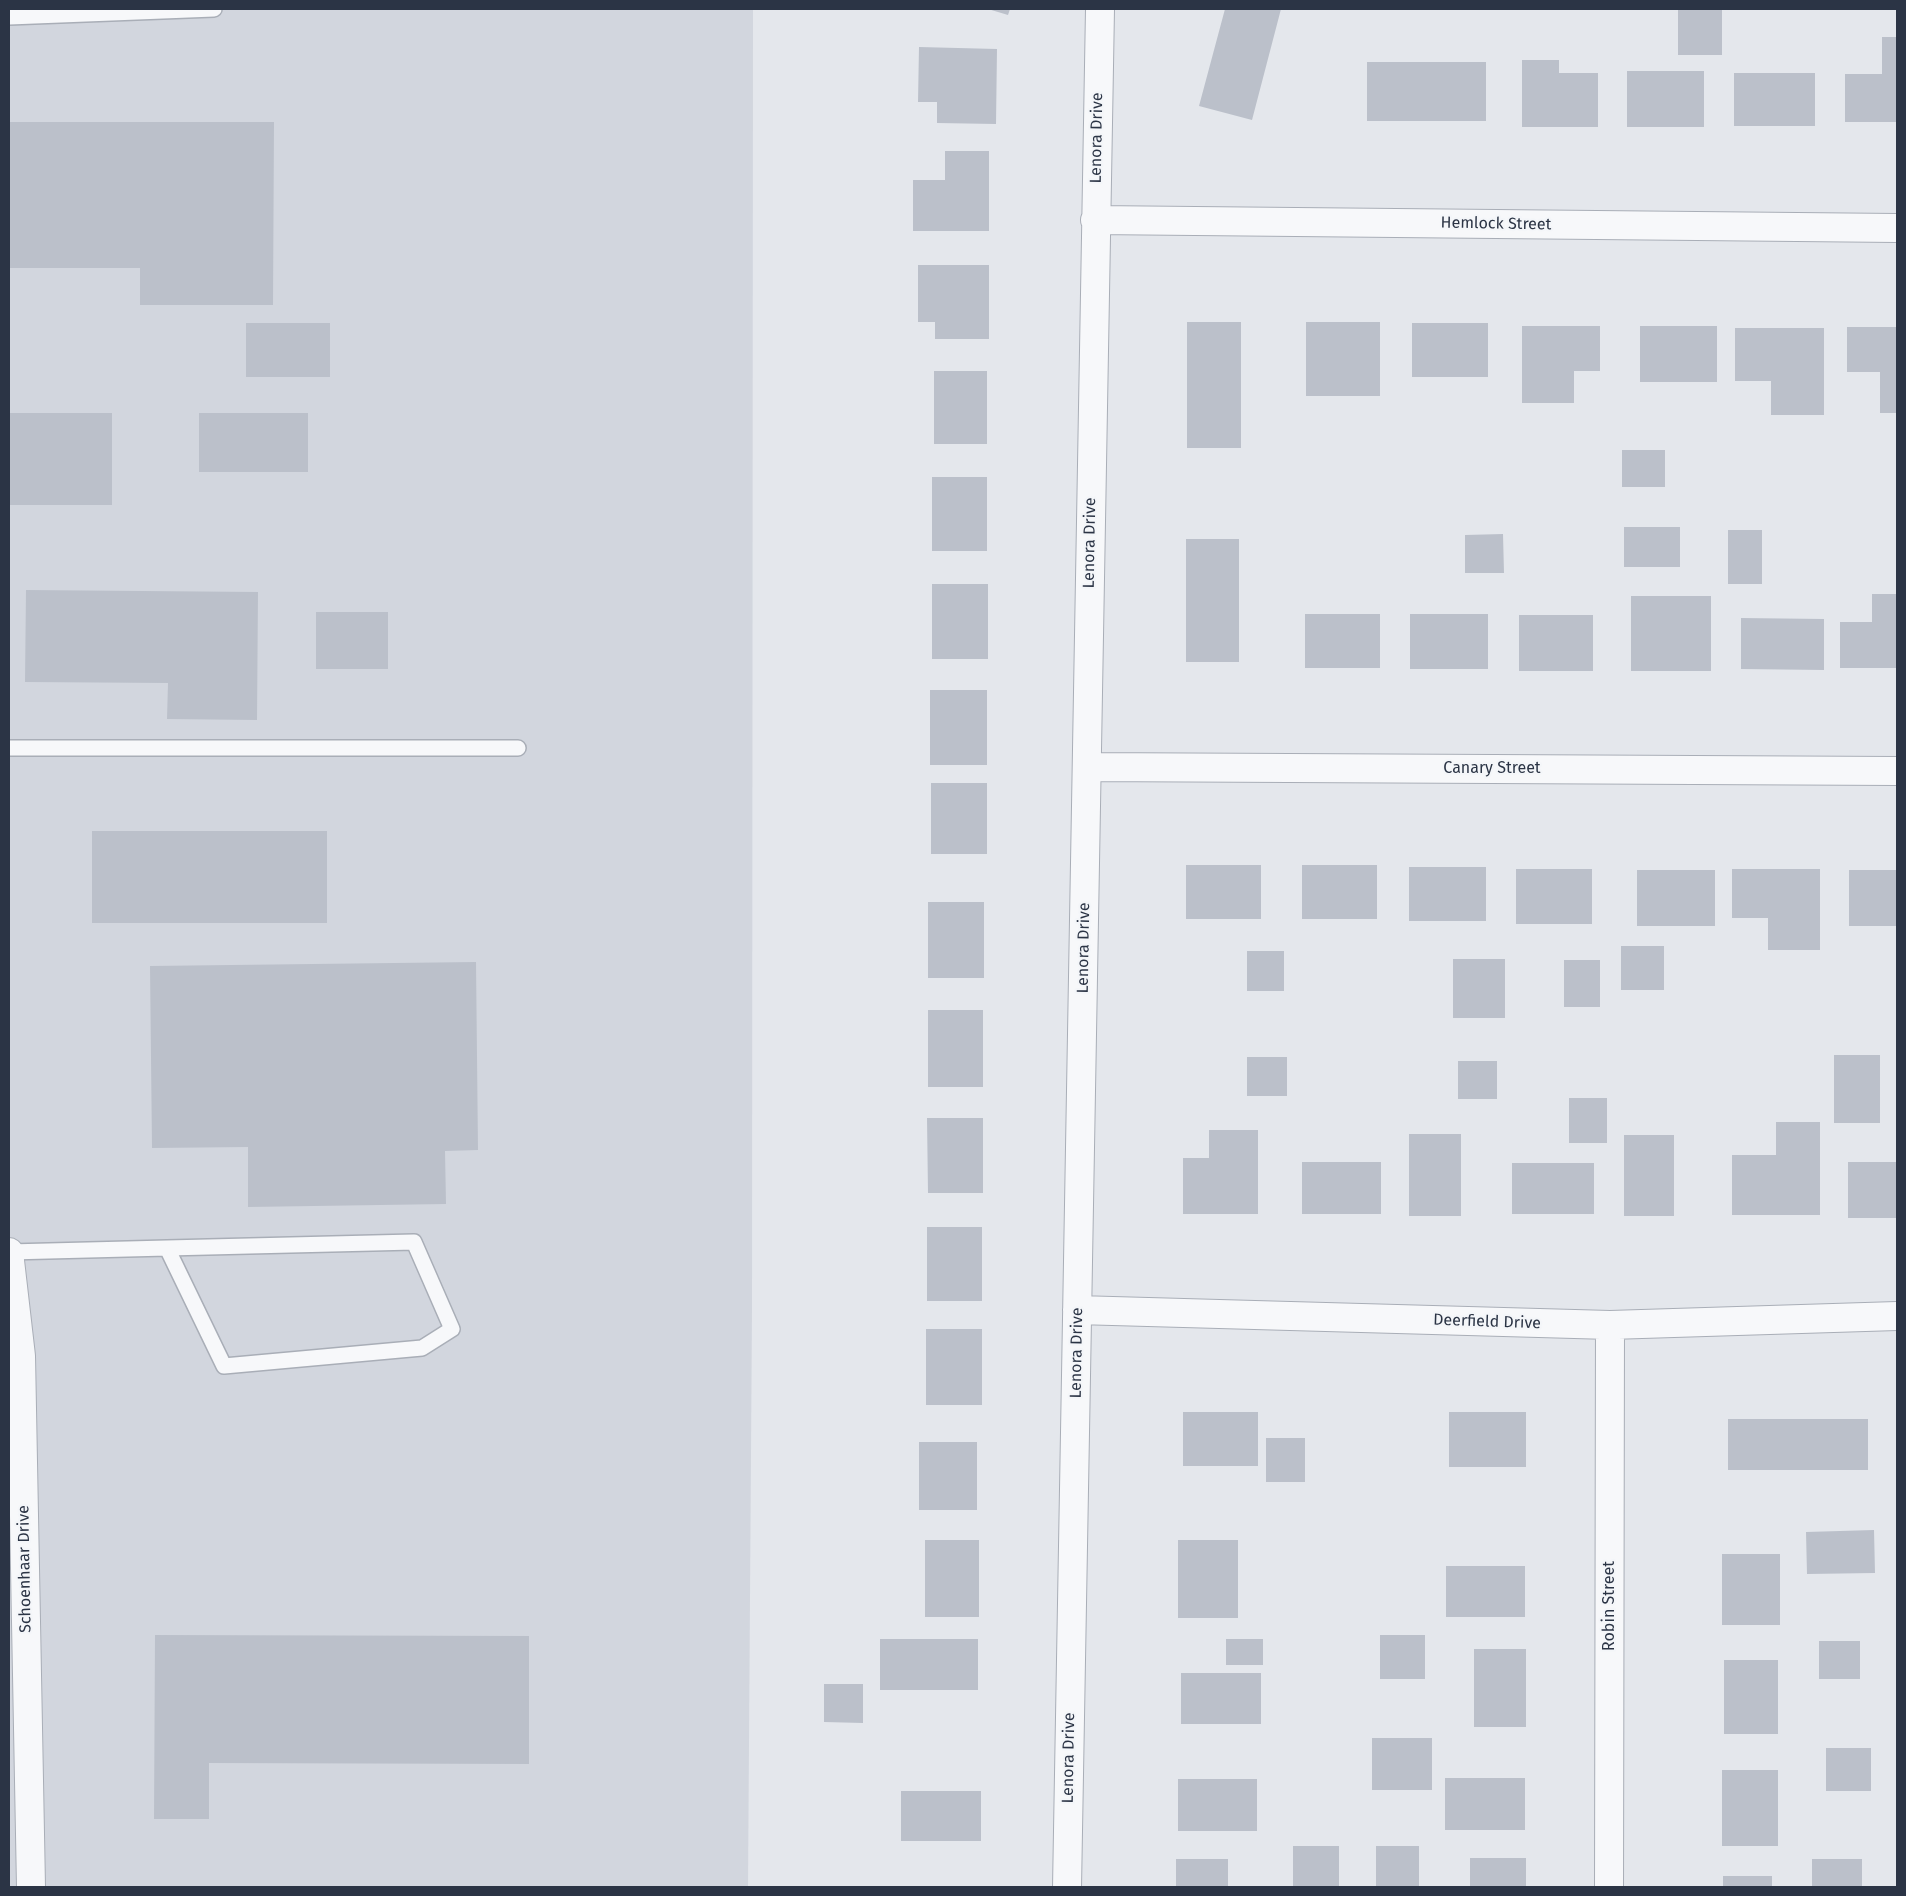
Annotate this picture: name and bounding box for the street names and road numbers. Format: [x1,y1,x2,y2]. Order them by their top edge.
street label: Lenora Drive [1087,92,1107,184]
street label: Hemlock Street [1440,213,1552,235]
street label: Lenora Drive [1080,497,1100,589]
street label: Canary Street [1443,759,1541,779]
street label: Lenora Drive [1074,902,1094,994]
street label: Lenora Drive [1067,1307,1087,1399]
street label: Deerfield Drive [1433,1311,1541,1333]
street label: Schoenhaar Drive [14,1505,36,1633]
street label: Robin Street [1600,1561,1620,1651]
street label: Lenora Drive [1059,1712,1079,1804]

